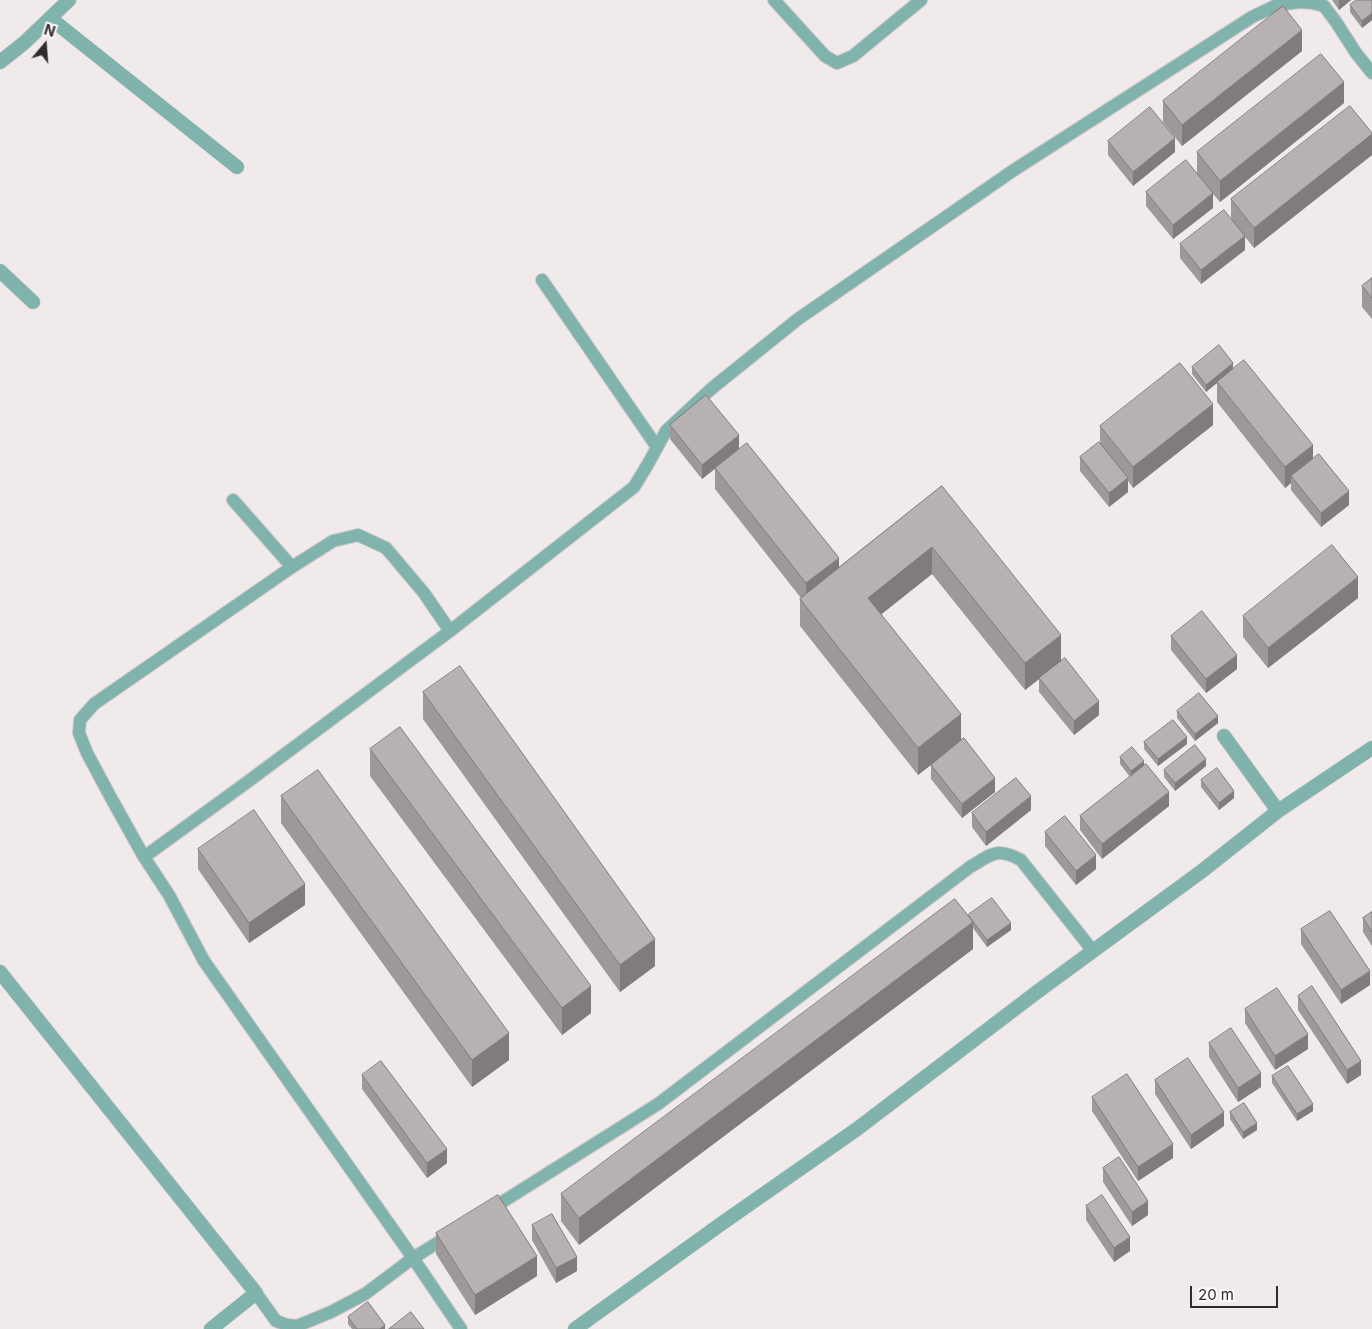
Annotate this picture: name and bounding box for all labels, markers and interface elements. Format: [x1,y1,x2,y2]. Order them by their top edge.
north arrow [20,20,70,70]
text: N [42,21,57,40]
scale bar [1192,1276,1280,1308]
text: 20 m [1198,1285,1234,1304]

